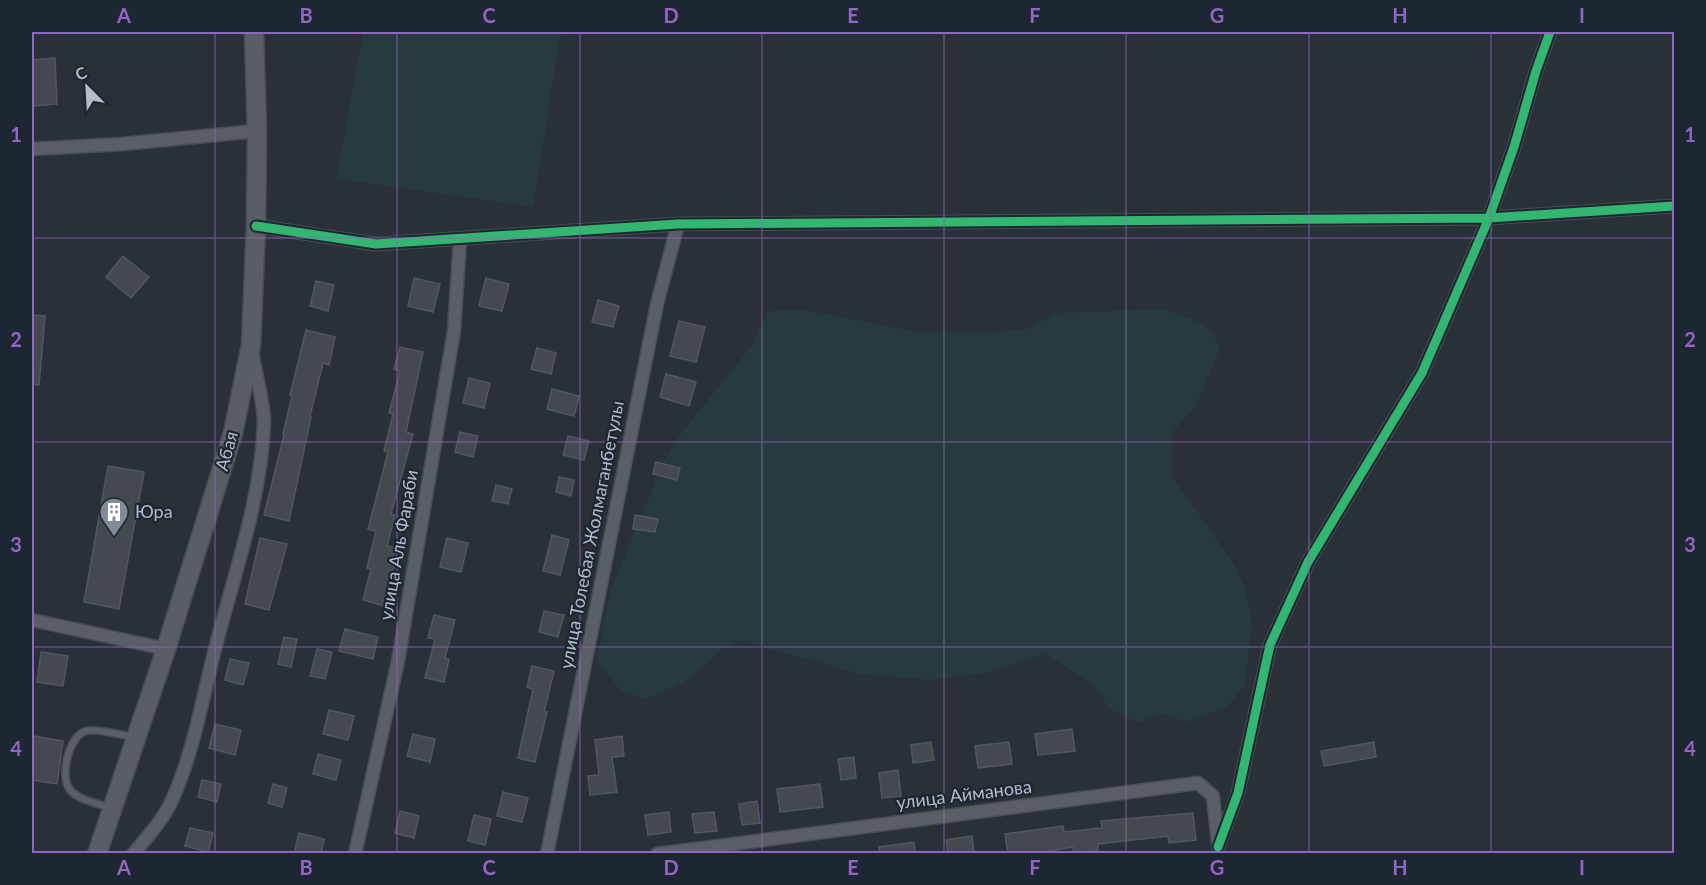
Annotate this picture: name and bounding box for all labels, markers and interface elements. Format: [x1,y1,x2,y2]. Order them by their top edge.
text: A [116,3,131,27]
text: B [299,3,313,27]
text: C [482,3,496,27]
text: D [663,3,679,27]
text: E [847,3,859,27]
text: F [1029,3,1041,27]
text: G [1210,3,1224,27]
text: H [1392,3,1408,27]
text: I [1579,3,1585,27]
north arrow [57,57,117,117]
text: С [72,62,90,84]
text: 1 [10,122,22,146]
text: 1 [1684,122,1696,146]
text: 2 [10,327,22,351]
text: 2 [1684,327,1696,351]
street label: улица Толебая Жолмаганбетулы [554,399,628,671]
street label: Абая [210,428,242,473]
street label: улица Аль Фараби [374,468,422,622]
building icon: Юра [98,496,130,538]
place label: Юра [135,500,173,522]
text: 3 [10,532,22,556]
text: 3 [1684,532,1696,556]
text: 4 [10,736,22,760]
text: 4 [1684,736,1696,760]
street label: улица Айманова [895,775,1033,813]
text: A [116,855,131,879]
text: B [299,855,313,879]
text: C [482,855,496,879]
text: D [663,855,679,879]
text: E [847,855,859,879]
text: F [1029,855,1041,879]
text: G [1210,855,1224,879]
text: H [1392,855,1408,879]
text: I [1579,855,1585,879]

